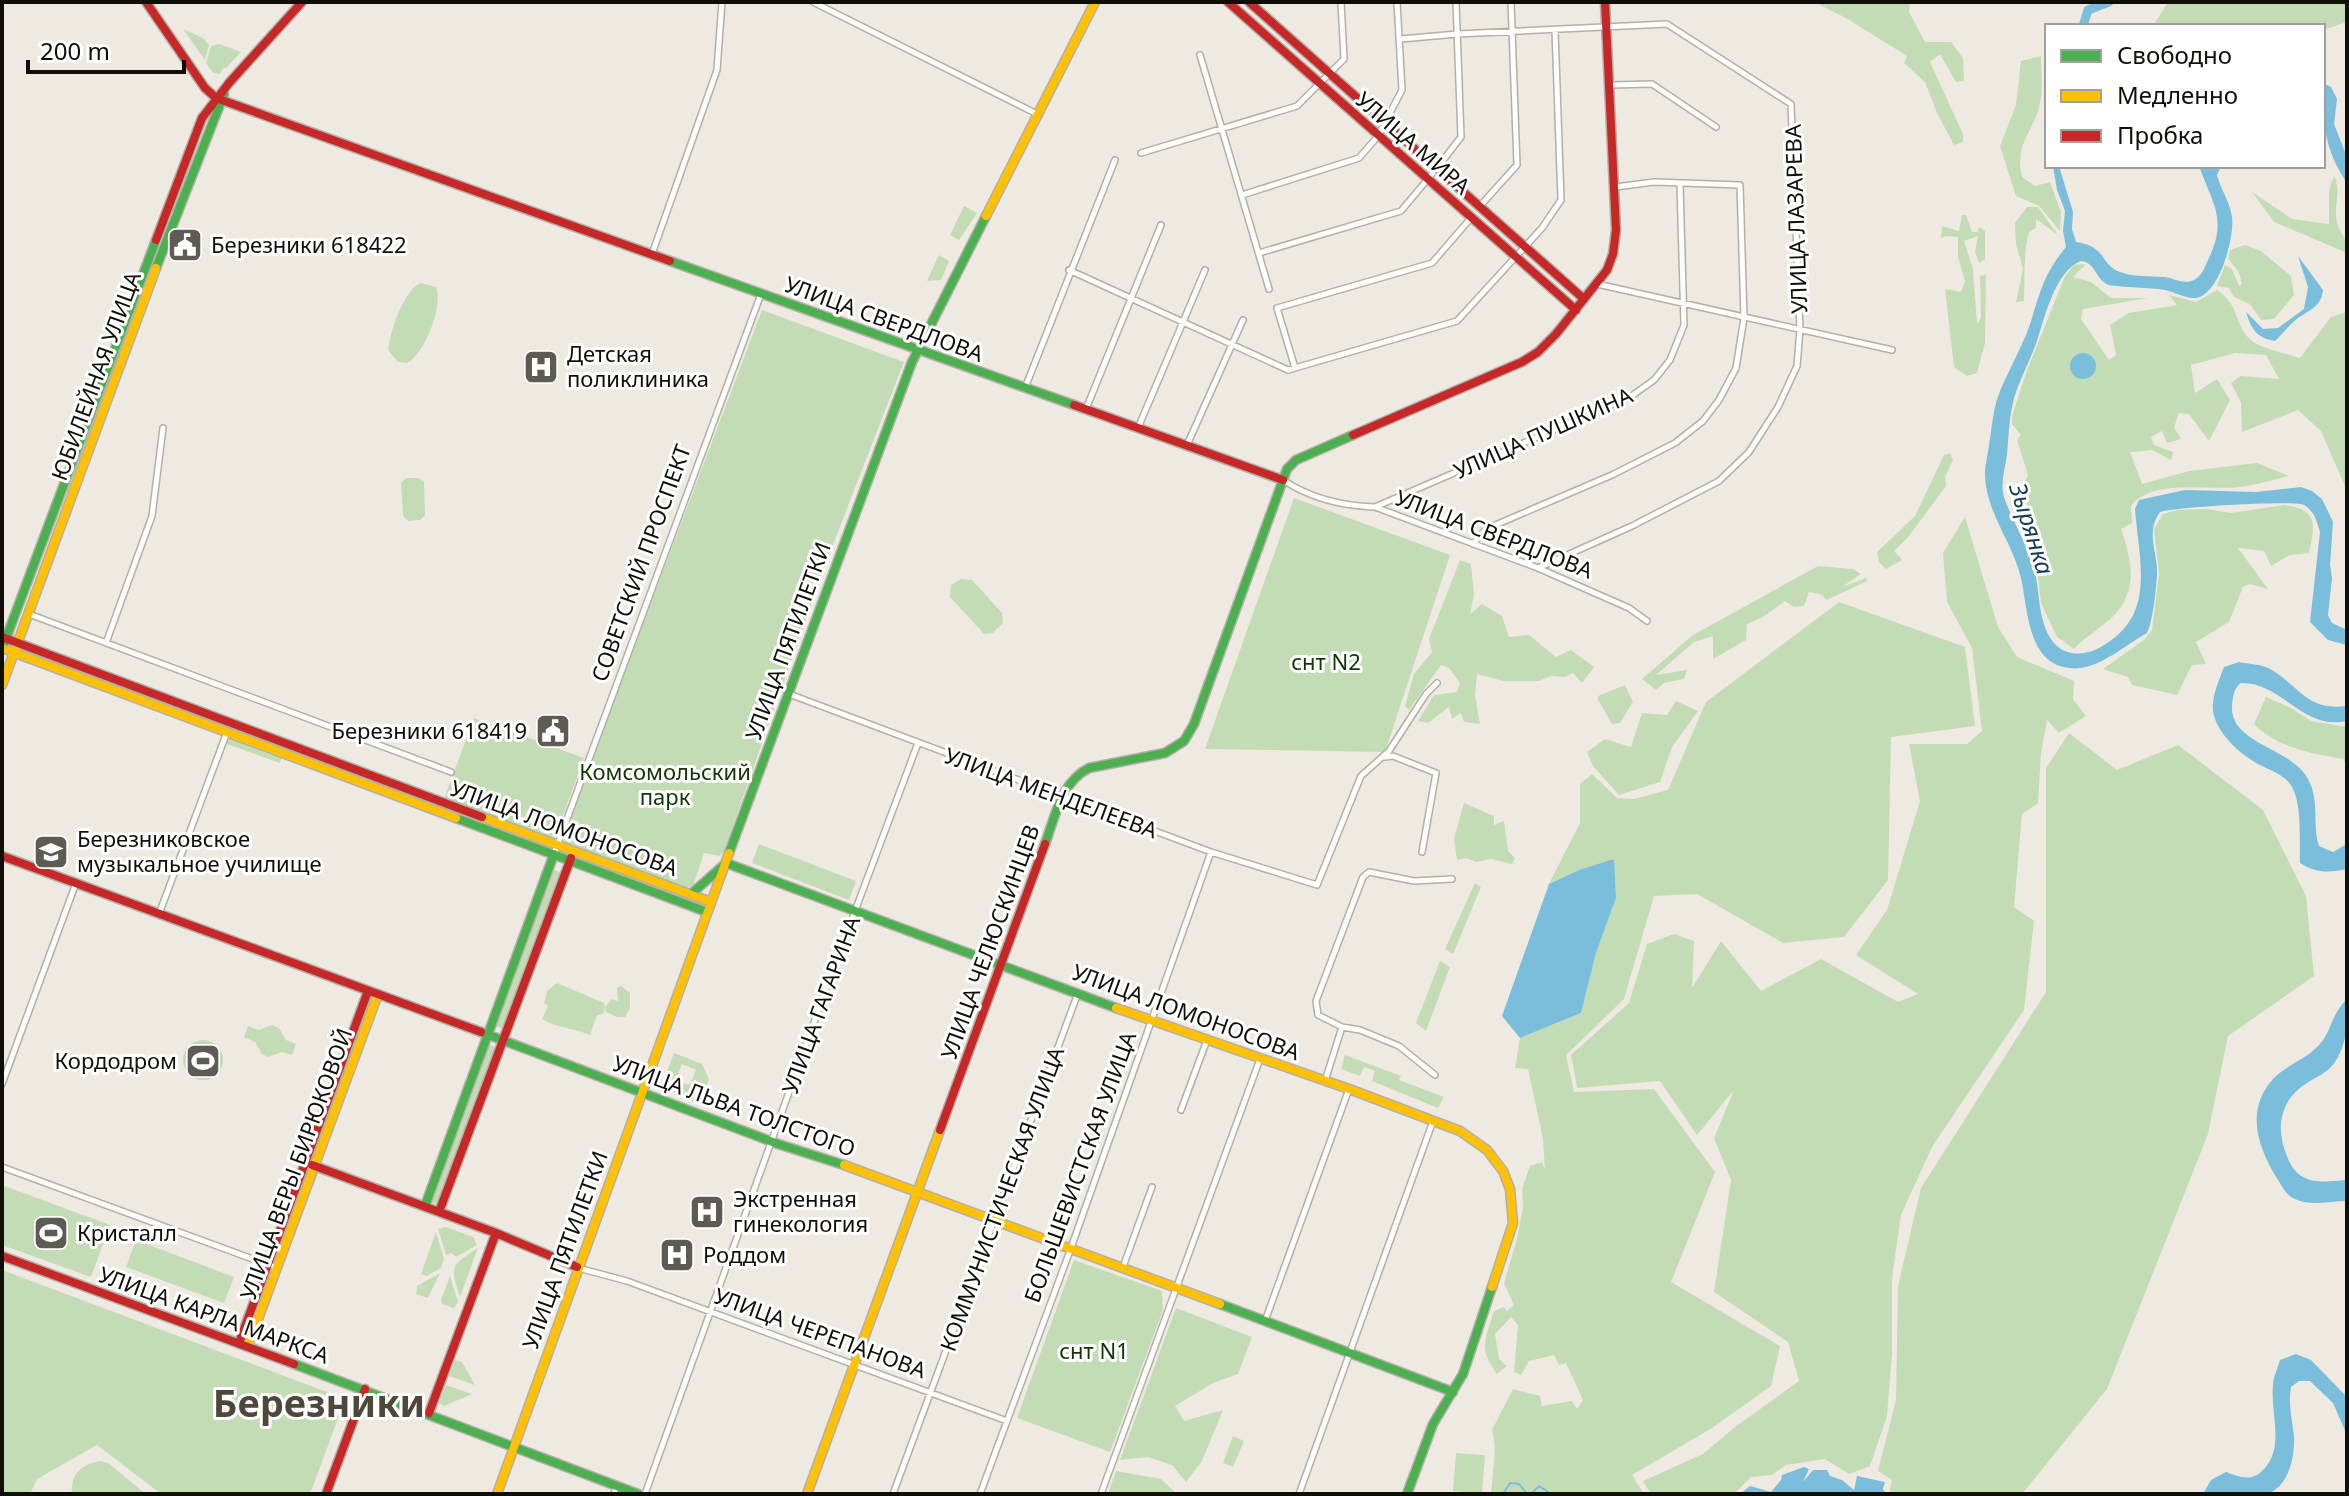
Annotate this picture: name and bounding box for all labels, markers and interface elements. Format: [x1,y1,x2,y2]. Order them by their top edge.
scale bar [28,24,184,74]
legend [2045,24,2325,168]
text: 200 m [40,34,110,67]
text: Свободно [2117,38,2232,71]
text: Медленно [2117,78,2238,111]
street label: УЛИЦА МИРА [1350,84,1478,201]
text: Пробка [2117,118,2203,151]
street label: УЛИЦА ЛАЗАРЕВА [1777,123,1813,314]
public building icon: Березники 618422 [166,226,204,264]
place label: Березники 618422 [211,229,407,259]
street label: ЮБИЛЕЙНАЯ УЛИЦА [43,266,147,484]
street label: УЛИЦА СВЕРДЛОВА [781,268,989,368]
place label: Детская поликлиника [567,338,709,393]
hospital icon: Детская поликлиника [522,348,560,386]
street label: УЛИЦА ПУШКИНА [1448,379,1638,485]
street label: СОВЕТСКИЙ ПРОСПЕКТ [583,440,697,685]
water label: Зырянка [2002,477,2063,579]
street label: УЛИЦА СВЕРДЛОВА [1391,482,1598,585]
street label: УЛИЦА ПЯТИЛЕТКИ [737,537,837,744]
park label: снт N2 [1291,646,1361,676]
public building icon: Березники 618419 [534,712,572,750]
place label: Березники 618419 [331,715,527,745]
street label: УЛИЦА МЕНДЕЛЕЕВА [941,740,1163,845]
park label: Комсомольский парк [579,756,751,811]
street label: УЛИЦА ЛОМОНОСОВА [446,772,683,883]
street label: УЛИЦА ЧЕЛЮСКИНЦЕВ [933,820,1045,1063]
place label: Березниковское музыкальное училище [77,823,322,878]
school or university icon: Березниковское музыкальное училище [32,833,70,871]
street label: УЛИЦА ГАГАРИНА [774,911,867,1098]
street label: УЛИЦА ЛОМОНОСОВА [1068,956,1305,1067]
street label: УЛИЦА ВЕРЫ БИРЮКОВОЙ [232,1024,358,1304]
street label: БОЛЬШЕВИСТСКАЯ УЛИЦА [1016,1026,1142,1306]
street label: КОММУНИСТИЧЕСКАЯ УЛИЦА [932,1041,1071,1355]
sports icon: Кордодром [184,1042,222,1080]
place label: Кордодром [55,1045,177,1075]
street label: УЛИЦА ЛЬВА ТОЛСТОГО [609,1047,860,1163]
street label: УЛИЦА ПЯТИЛЕТКИ [514,1146,614,1353]
place label: Экстренная гинекология [733,1183,868,1238]
hospital icon: Экстренная гинекология [688,1193,726,1231]
sports icon: Кристалл [32,1214,70,1252]
place label: Кристалл [77,1217,177,1247]
hospital icon: Роддом [658,1236,696,1274]
place label: Роддом [703,1239,786,1269]
street label: УЛИЦА КАРЛА МАРКСА [95,1258,335,1370]
street label: УЛИЦА ЧЕРЕПАНОВА [710,1280,932,1385]
park label: снт N1 [1059,1335,1129,1365]
district label: Березники [213,1376,425,1428]

